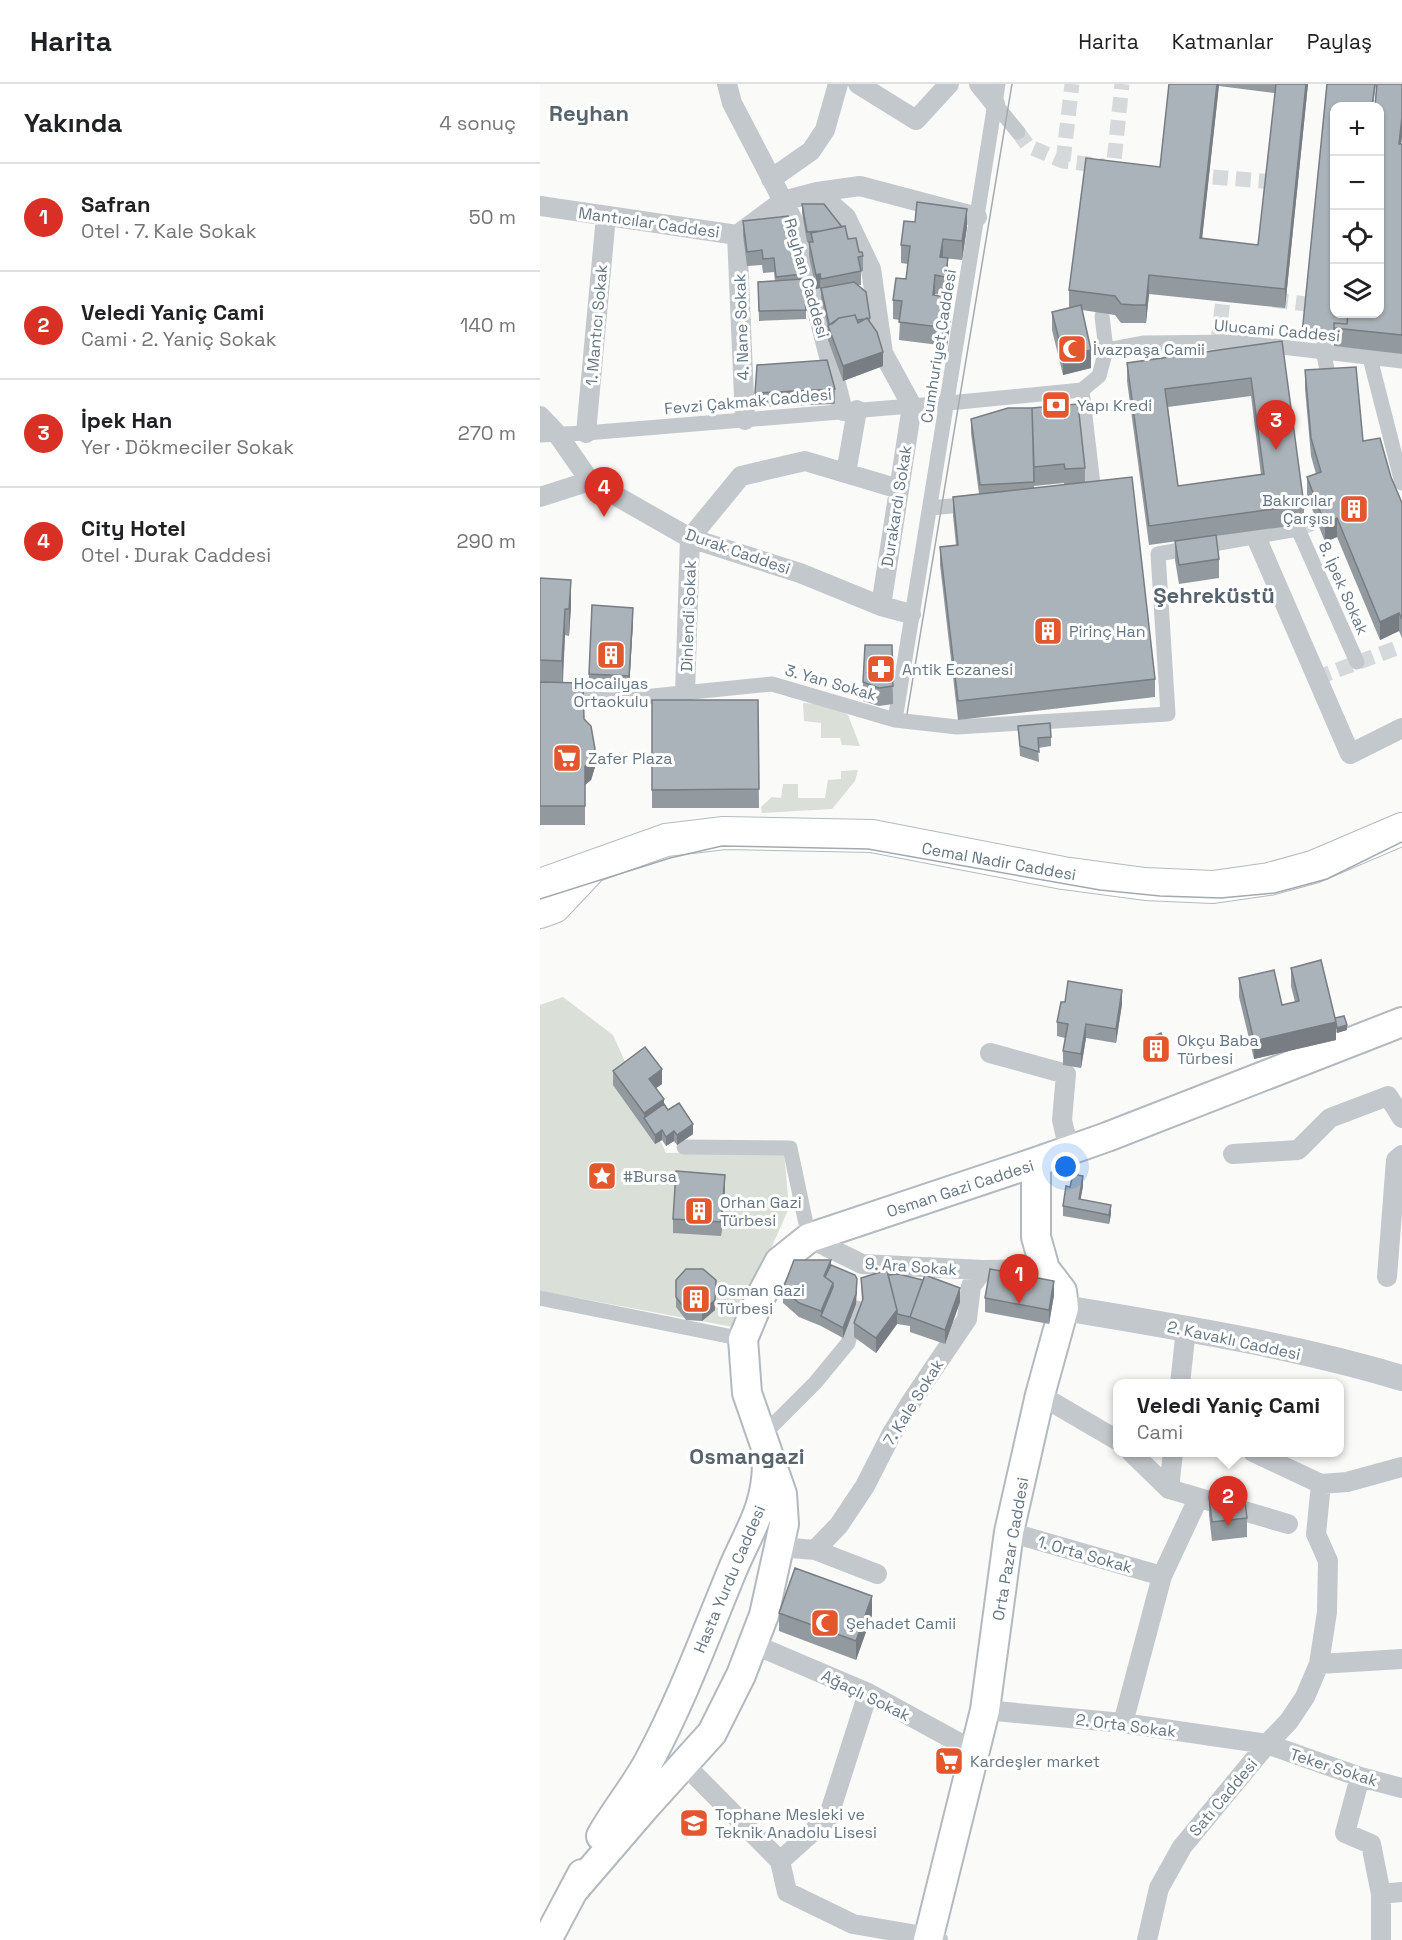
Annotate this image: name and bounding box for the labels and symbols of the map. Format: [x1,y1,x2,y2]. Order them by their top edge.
district label: Reyhan [549,99,629,127]
street label: Mantıcılar Caddesi [577,202,721,243]
street label: Reyhan Caddesi [779,216,834,341]
street label: 1. Mantıcı Sokak [581,263,612,387]
street label: Cumhuriyet Caddesi [916,268,961,424]
street label: 4. Nane Sokak [729,273,754,381]
street label: Ulucami Caddesi [1213,315,1341,346]
mosque icon: İvazpaşa Camii [1056,333,1088,365]
place label: İvazpaşa Camii [1093,339,1205,360]
street label: Fevzi Çakmak Caddesi [663,384,833,419]
bank icon: Yapı Kredi [1040,389,1072,421]
place label: Yapı Kredi [1077,395,1152,416]
pin: 3 [1256,400,1296,450]
street label: Durakardı Sokak [877,443,917,568]
pin: 4 [584,468,624,517]
place label: Bakırcılar Çarşısı [1262,490,1333,529]
building icon: Bakırcılar Çarşısı [1338,493,1370,525]
street label: Durak Caddesi [683,524,793,579]
street label: 8. İpek Sokak [1314,538,1374,638]
street label: Dinlendi Sokak [676,559,701,672]
district label: Şehreküstü [1153,581,1275,609]
building icon: Pirinç Han [1032,615,1064,647]
place label: Pirinç Han [1069,621,1145,642]
building icon: Hocailyas Ortaokulu [595,639,627,671]
pharmacy icon: Antik Eczanesi [865,653,897,685]
street label: 3. Yan Sokak [783,659,880,706]
place label: Antik Eczanesi [902,659,1013,680]
place label: Hocailyas Ortaokulu [573,673,649,712]
supermarket icon: Zafer Plaza [551,742,583,774]
place label: Zafer Plaza [588,748,672,769]
street label: Cemal Nadir Caddesi [920,838,1078,885]
place label: Okçu Baba Türbesi [1177,1030,1259,1069]
building icon: Okçu Baba Türbesi [1140,1033,1172,1065]
your location [1051,1152,1080,1181]
street label: Osman Gazi Caddesi [884,1155,1037,1222]
place icon: #Bursa [586,1160,618,1192]
place label: #Bursa [623,1166,677,1187]
place label: Orhan Gazi Türbesi [720,1192,802,1231]
building icon: Orhan Gazi Türbesi [683,1195,715,1227]
street label: 9. Ara Sokak [864,1253,958,1280]
pin: 1 [1000,1254,1038,1304]
place label: Osman Gazi Türbesi [717,1280,805,1319]
building icon: Osman Gazi Türbesi [680,1283,712,1315]
street label: 2. Kavaklı Caddesi [1165,1316,1302,1365]
street label: 7. Kale Sokak [879,1355,948,1449]
district label: Osmangazi [689,1442,805,1470]
street label: Orta Pazar Caddesi [988,1476,1033,1622]
pin: 2 [1208,1476,1248,1526]
street label: Hasta Yurdu Caddesi [689,1502,770,1656]
street label: 1. Orta Sokak [1035,1531,1135,1578]
mosque icon: Şehadet Camii [809,1607,841,1639]
place label: Şehadet Camii [846,1613,956,1634]
street label: Ağaçlı Sokak [818,1665,914,1726]
street label: 2. Orta Sokak [1075,1709,1178,1742]
street label: Teker Sokak [1287,1743,1381,1792]
supermarket icon: Kardeşler market [933,1745,965,1777]
place label: Kardeşler market [970,1751,1100,1772]
street label: Satı Caddesi [1185,1754,1262,1841]
place label: Tophane Mesleki ve Teknik Anadolu Lisesi [715,1804,877,1843]
school or university icon: Tophane Mesleki ve Teknik Anadolu Lisesi [678,1807,710,1839]

